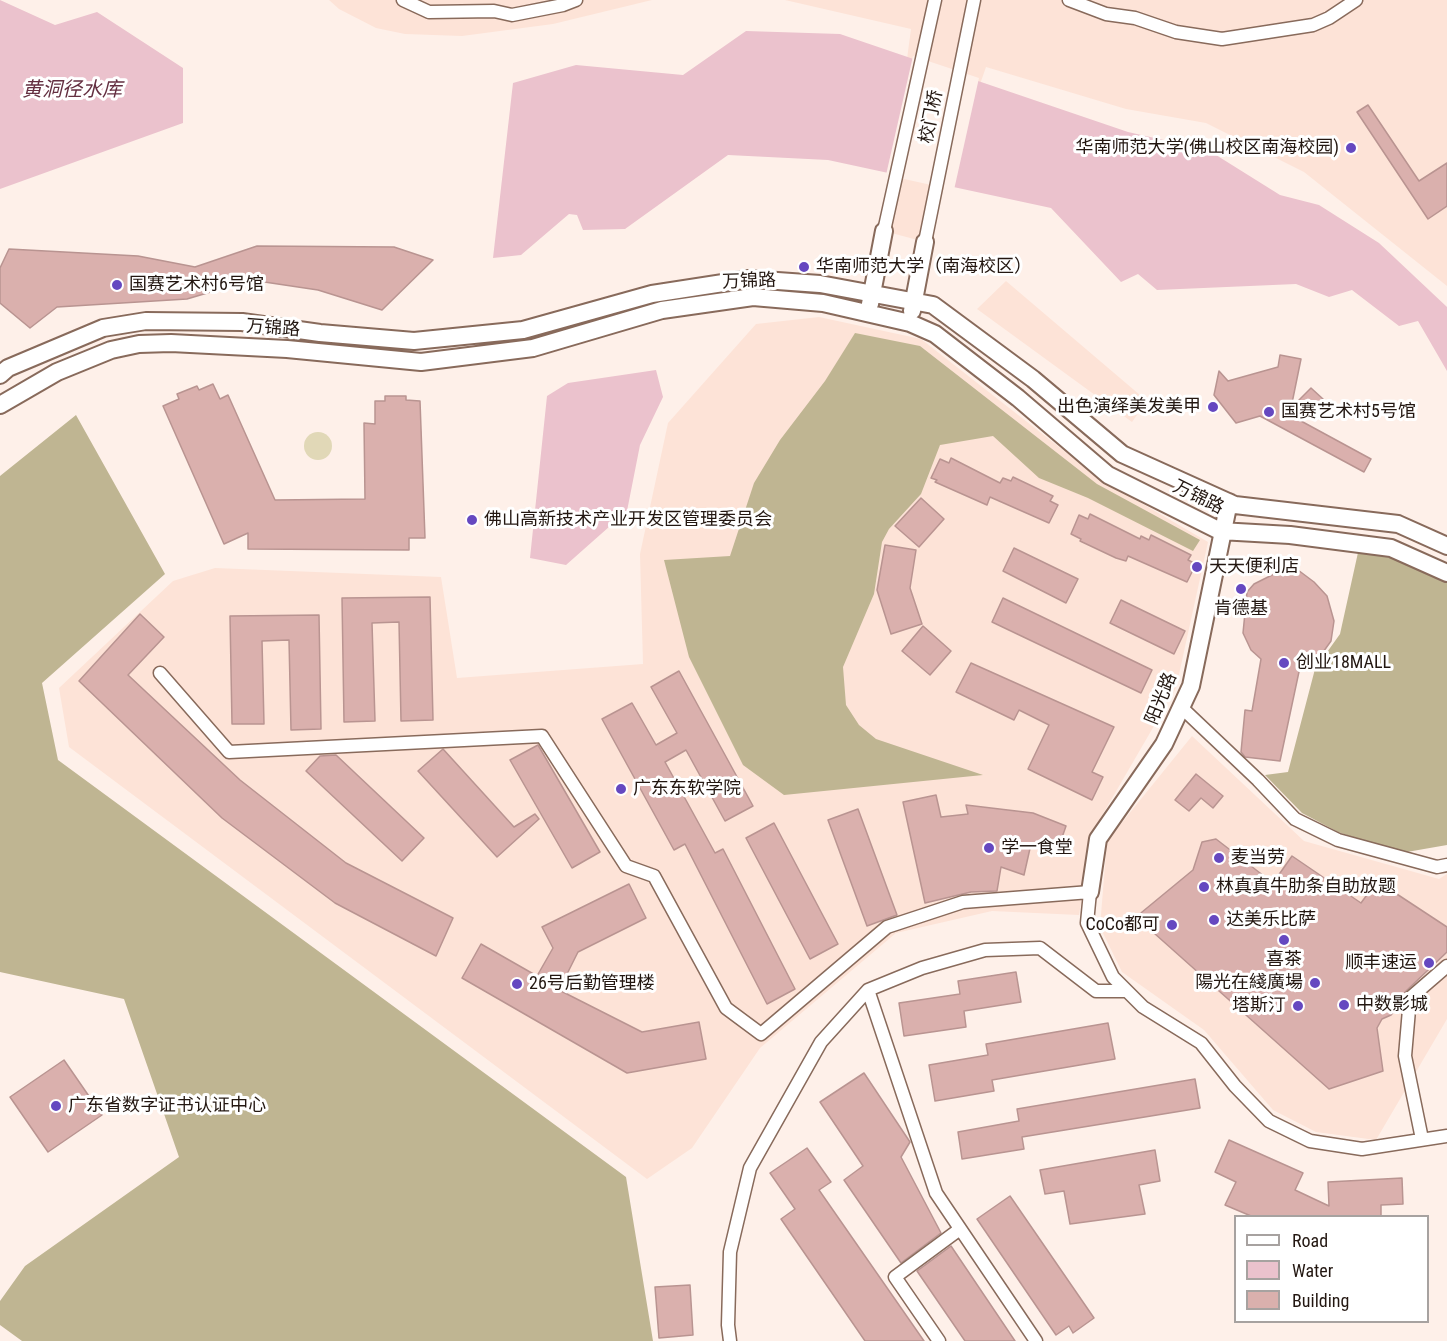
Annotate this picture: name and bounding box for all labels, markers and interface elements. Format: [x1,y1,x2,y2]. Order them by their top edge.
water label: 黄洞径水库 [22,79,122,103]
street label: 校门桥 [916,88,948,146]
place label: 华南师范大学(佛山校区南海校园) [1076,137,1339,159]
marker: 华南师范大学(佛山校区南海校园) [1344,141,1358,155]
place label: 华南师范大学（南海校区） [816,256,1032,278]
marker: 华南师范大学（南海校区） [797,260,811,274]
street label: 万锦路 [722,270,776,294]
place label: 国赛艺术村6号馆 [129,274,264,296]
marker: 国赛艺术村6号馆 [110,278,124,292]
street label: 万锦路 [245,316,301,342]
place label: 出色演绎美发美甲 [1057,396,1201,418]
marker: 出色演绎美发美甲 [1206,400,1220,414]
place label: 国赛艺术村5号馆 [1281,401,1416,423]
marker: 国赛艺术村5号馆 [1262,405,1276,419]
street label: 万锦路 [1169,476,1227,520]
place label: 佛山高新技术产业开发区管理委员会 [484,509,772,531]
marker: 佛山高新技术产业开发区管理委员会 [465,513,479,527]
place label: 天天便利店 [1209,556,1299,578]
marker: 天天便利店 [1190,560,1204,574]
marker: 肯德基 [1234,582,1248,596]
place label: 肯德基 [1214,598,1268,620]
place label: 创业18MALL [1296,652,1391,674]
marker: 创业18MALL [1277,656,1291,670]
street label: 阳光路 [1142,670,1182,728]
place label: 广东东软学院 [633,778,741,800]
marker: 广东东软学院 [614,782,628,796]
place label: 学一食堂 [1001,837,1073,859]
marker: 学一食堂 [982,841,996,855]
place label: 麦当劳 [1231,847,1285,869]
marker: 麦当劳 [1212,851,1226,865]
place label: 林真真牛肋条自助放题 [1216,876,1396,898]
marker: 林真真牛肋条自助放题 [1197,880,1211,894]
place label: 达美乐比萨 [1226,909,1316,931]
marker: 达美乐比萨 [1207,913,1221,927]
place label: CoCo都可 [1086,914,1160,936]
marker: CoCo都可 [1165,918,1179,932]
marker: 喜茶 [1277,933,1291,947]
place label: 喜茶 [1266,949,1302,971]
place label: 顺丰速运 [1345,952,1417,974]
marker: 顺丰速运 [1422,956,1436,970]
place label: 陽光在綫廣場 [1195,972,1303,994]
place label: 26号后勤管理楼 [529,973,655,995]
marker: 陽光在綫廣場 [1308,976,1322,990]
marker: 26号后勤管理楼 [510,977,524,991]
place label: 中数影城 [1356,994,1428,1016]
place label: 塔斯汀 [1232,995,1286,1017]
marker: 中数影城 [1337,998,1351,1012]
marker: 塔斯汀 [1291,999,1305,1013]
place label: 广东省数字证书认证中心 [68,1095,266,1117]
marker: 广东省数字证书认证中心 [49,1099,63,1113]
legend [1234,1215,1429,1323]
text: Road [1292,1230,1328,1251]
text: Water [1292,1260,1333,1281]
text: Building [1292,1290,1349,1311]

